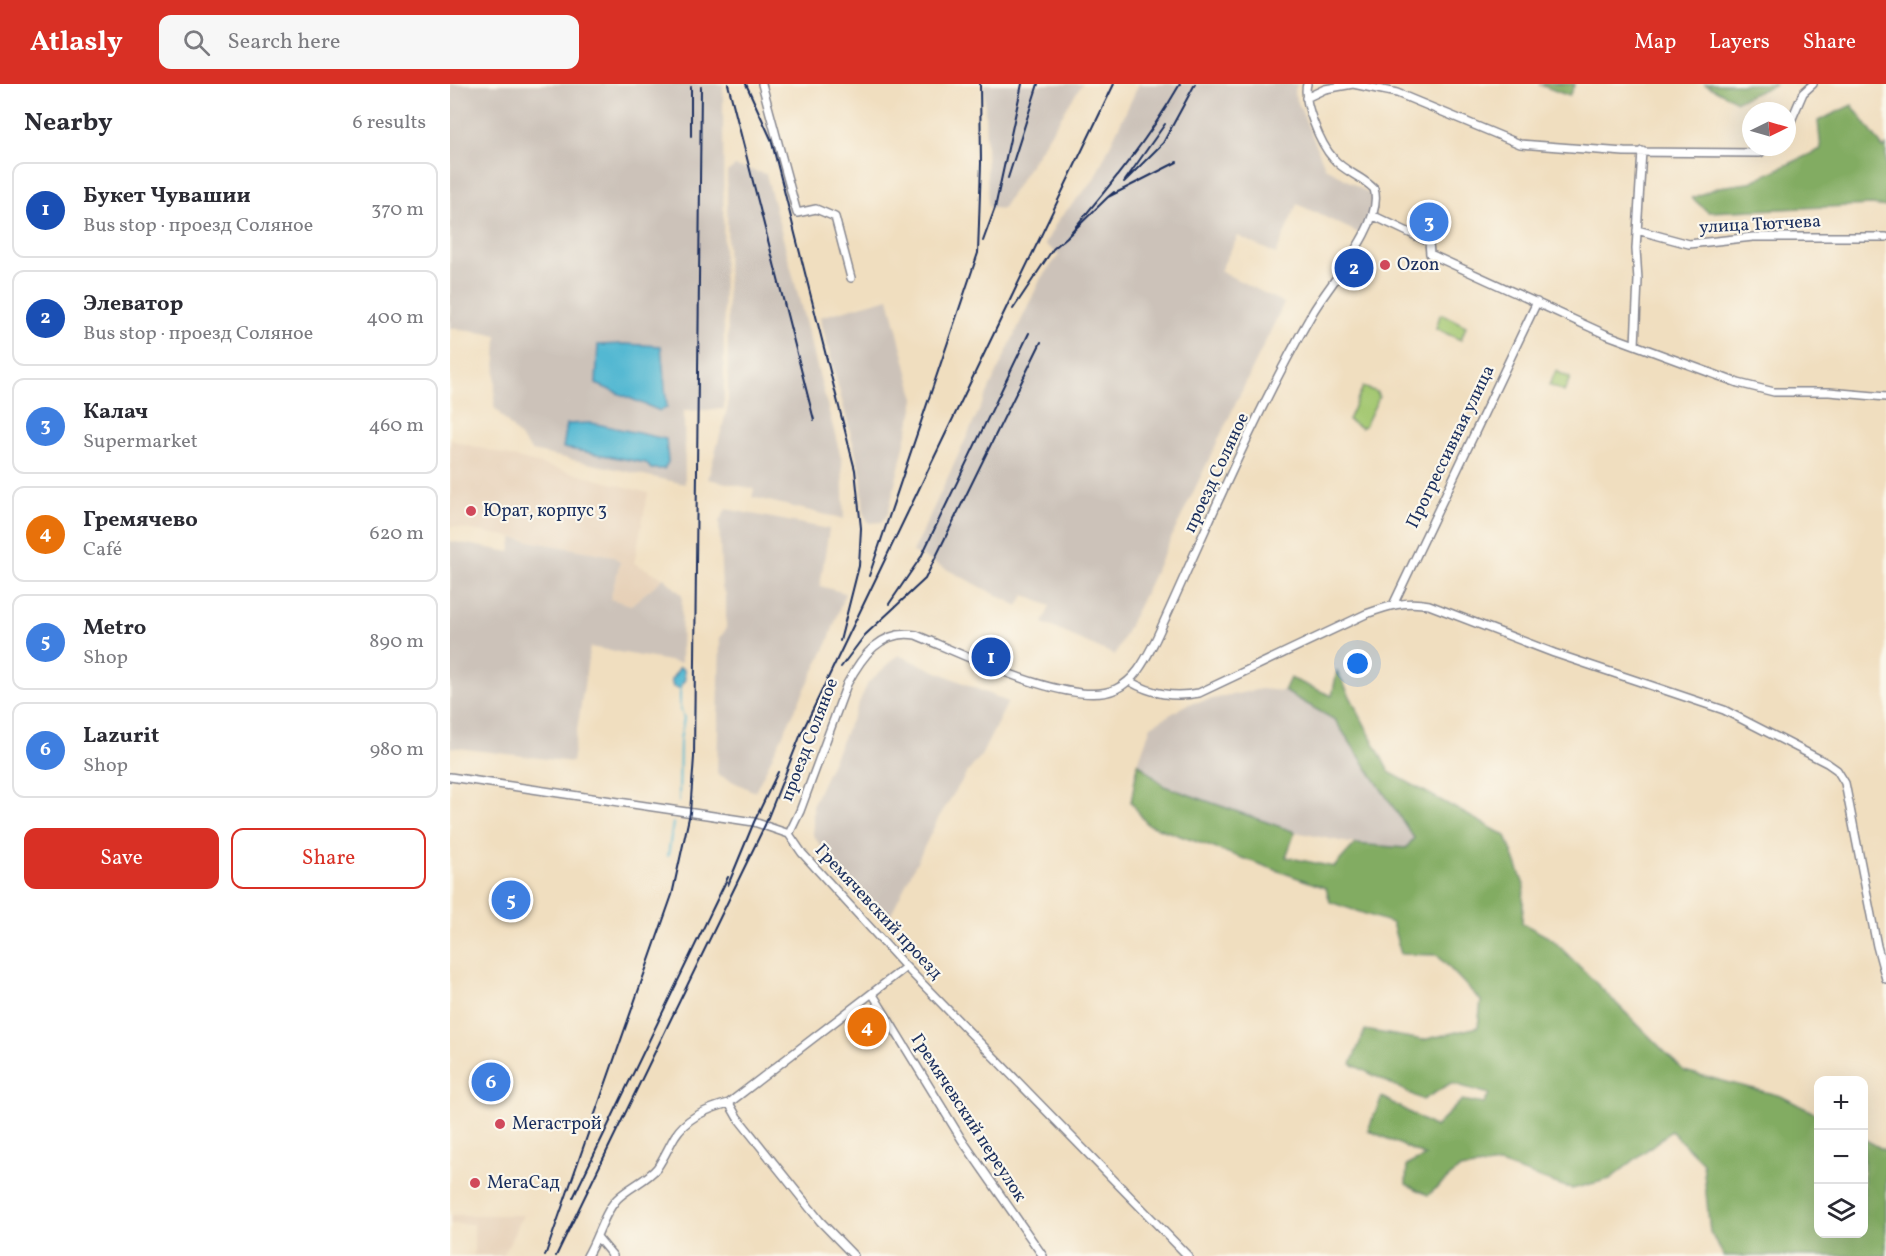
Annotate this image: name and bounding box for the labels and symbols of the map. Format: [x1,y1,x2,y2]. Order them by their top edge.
north arrow [1742,102,1796,156]
pin: 3 [1410,200,1448,244]
street label: улица Тютчева [1698,209,1822,241]
pin: 2 [1334,246,1374,291]
place label: Ozon [1397,253,1440,278]
marker: Ozon [1378,258,1392,272]
street label: Прогрессивная улица [1401,361,1501,533]
street label: проезд Соляное [1178,409,1256,537]
place label: Юрат, корпус 3 [483,499,607,524]
marker: Юрат, корпус 3 [464,504,478,518]
pin: 1 [972,634,1010,680]
your location [1343,649,1372,678]
street label: проезд Соляное [775,675,845,805]
street label: Гремячевский проезд [808,839,948,985]
pin: 5 [492,878,530,922]
pin: 4 [848,1004,886,1050]
street label: Гремячевский переулок [904,1029,1032,1207]
pin: 6 [472,1060,510,1104]
place label: Мегастрой [512,1112,602,1137]
marker: Мегастрой [493,1117,507,1131]
place label: МегаСад [487,1171,560,1196]
marker: МегаСад [468,1176,482,1190]

